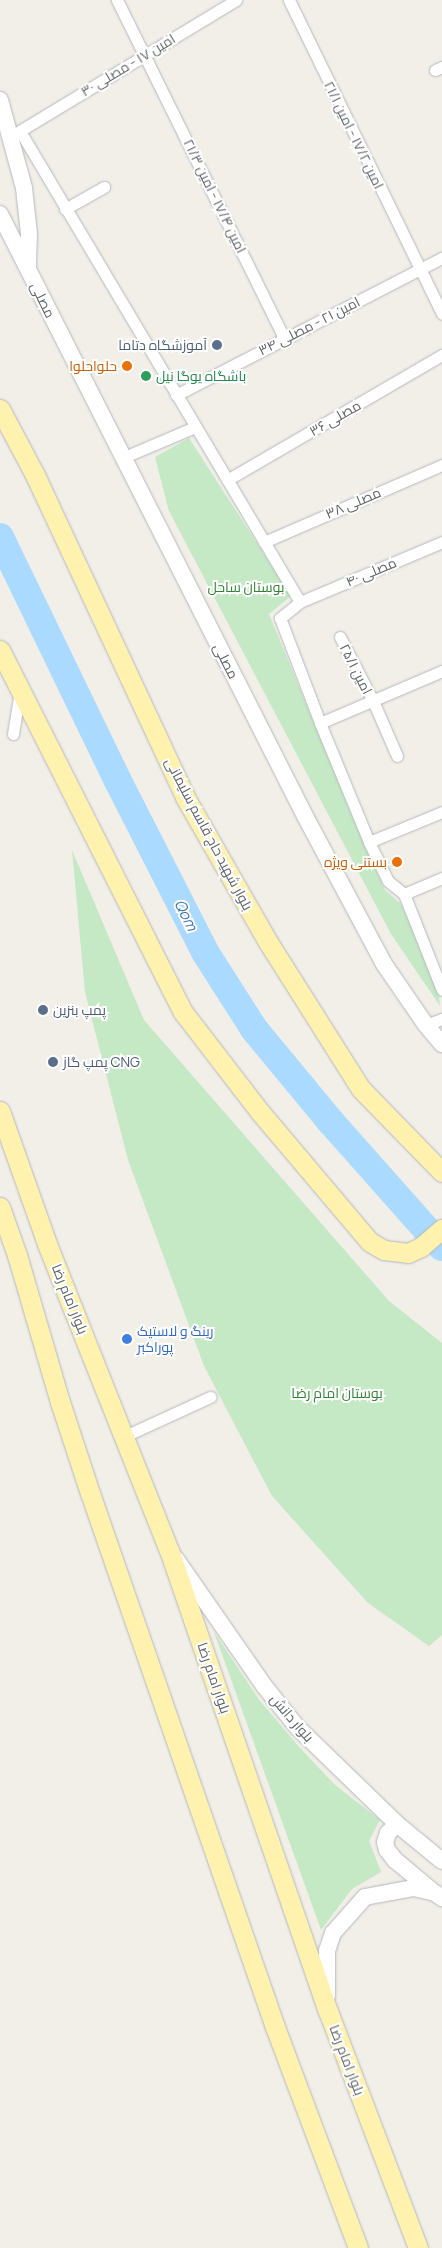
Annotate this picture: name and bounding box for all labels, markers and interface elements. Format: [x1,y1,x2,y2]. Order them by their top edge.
street label: امین ۱۷ - مصلی ۳۰ [78,30,178,100]
street label: امین ۱۷/۲ - امین ۲۱/۱ [321,78,387,192]
street label: امین ۱۷/۴ - امین ۲۱/۳ [180,136,250,256]
street label: مصلی [27,279,59,321]
street label: امین ۲۱ - مصلی ۳۴ [255,293,363,359]
place label: آموزشگاه دتاما [118,337,207,353]
marker: آموزشگاه دتاما [211,339,223,351]
place label: حلواحلوا [69,358,117,374]
marker: حلواحلوا [121,360,133,372]
place label: باشگاه یوگا نیل [156,368,246,384]
marker: باشگاه یوگا نیل [140,370,152,382]
street label: مصلی ۳۶ [306,397,364,439]
street label: مصلی ۳۸ [323,484,383,522]
street label: مصلی ۴۰ [343,554,399,590]
park label: بوستان ساحل [207,579,285,595]
street label: مصلی [210,640,242,682]
street label: امین ۲۵/۱ [336,641,376,697]
street label: بلوار شهید حاج قاسم سلیمانی [162,755,256,913]
place label: بستنی ویژه [324,854,387,870]
marker: بستنی ویژه [391,856,403,868]
water label: Qom [171,896,201,934]
place label: پمپ بنزین [53,1002,106,1018]
marker: پمپ بنزین [37,1004,49,1016]
place label: پمپ گاز CNG [63,1054,140,1070]
marker: پمپ گاز CNG [47,1056,59,1068]
street label: بلوار امام رضا [48,1261,92,1337]
place label: رینگ و لاستیک پوراکبر [137,1323,213,1355]
marker: رینگ و لاستیک پوراکبر [121,1333,133,1345]
park label: بوستان امام رضا [291,1385,383,1401]
street label: بلوار امام رضا [194,1640,234,1716]
street label: بلوار دانش [267,1691,317,1745]
street label: بلوار امام رضا [326,2022,368,2098]

